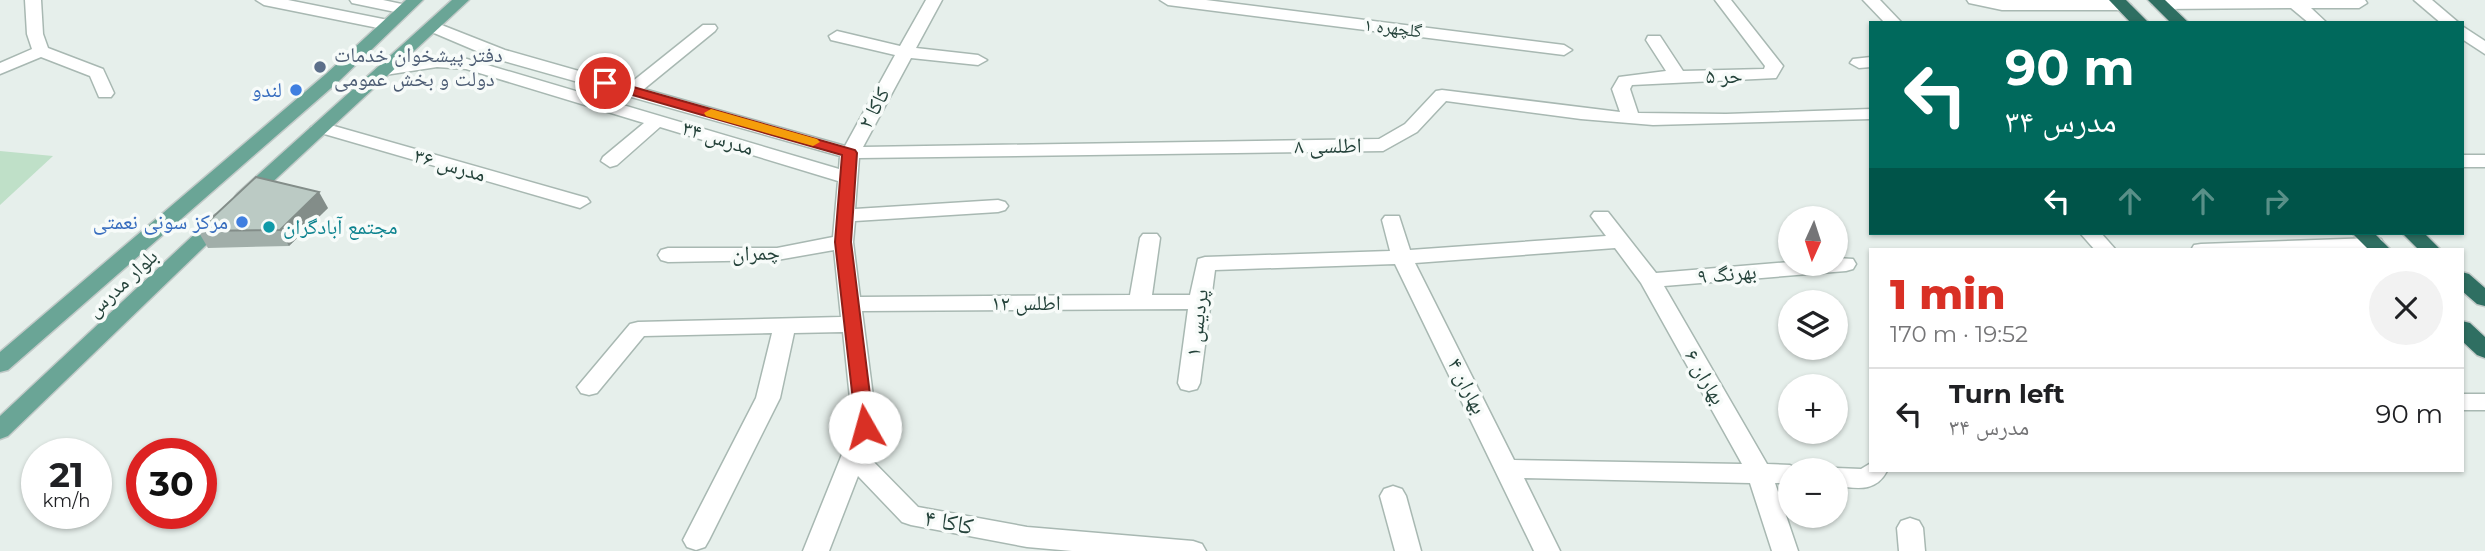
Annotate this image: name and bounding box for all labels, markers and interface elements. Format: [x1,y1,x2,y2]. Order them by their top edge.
street label: گلچهره ۱ [1363,14,1424,43]
text: 90 m [2005,38,2135,97]
place label: دفتر پیشخوان خدمات دولت و بخش عمومی [334,42,503,92]
icon: left [1890,49,1981,140]
pin [575,53,635,113]
marker: دفتر پیشخوان خدمات دولت و بخش عمومی [312,59,328,75]
street label: حر ۵ [1705,63,1743,88]
icon: arrive [586,64,624,102]
place label: لندو [252,77,282,102]
marker: لندو [288,82,304,98]
street label: کاکا ۲ [852,83,895,133]
text: مدرس ۳۴ [2005,101,2117,140]
street label: مدرس ۳۴ [679,115,757,161]
street label: اطلسی ۸ [1294,132,1362,160]
street label: مدرس ۳۶ [411,142,489,188]
icon: left [2038,182,2076,220]
icon: ahead [2111,182,2149,220]
icon: ahead [2184,182,2222,220]
icon: right [2257,182,2295,220]
north arrow [1778,206,1848,276]
map controls [1778,206,1848,528]
place label: مرکز سونی نعمتی [93,209,228,235]
marker: مرکز سونی نعمتی [234,214,250,230]
place label: مجتمع آبادگران [283,214,398,240]
marker: مجتمع آبادگران [261,219,277,235]
street label: چمران [732,239,780,266]
street label: بلوار مدرس [81,243,163,323]
street label: بهرنگ ۹ [1696,258,1758,289]
text: 1 min [1890,268,2006,320]
button: close [2369,271,2443,345]
street label: پردیس ۱ [1180,288,1214,358]
street label: اطلس ۱۲ [991,290,1061,316]
button: layers [1778,290,1848,360]
text: 170 m · 19:52 [1890,320,2028,348]
street label: بهاران ۶ [1680,345,1731,409]
street label: بهاران ۴ [1443,354,1492,418]
button: + [1778,374,1848,444]
text: Turn left [1949,378,2065,410]
position arrow [828,390,902,464]
icon: left [1890,395,1928,433]
text: 90 m [2376,398,2443,430]
text: مدرس ۳۴ [1949,413,2029,441]
speed limit sign: 30 [126,438,217,529]
text: 21 [49,453,84,496]
button: − [1778,458,1848,528]
text: km/h [42,490,91,512]
street label: کاکا ۴ [922,503,976,540]

